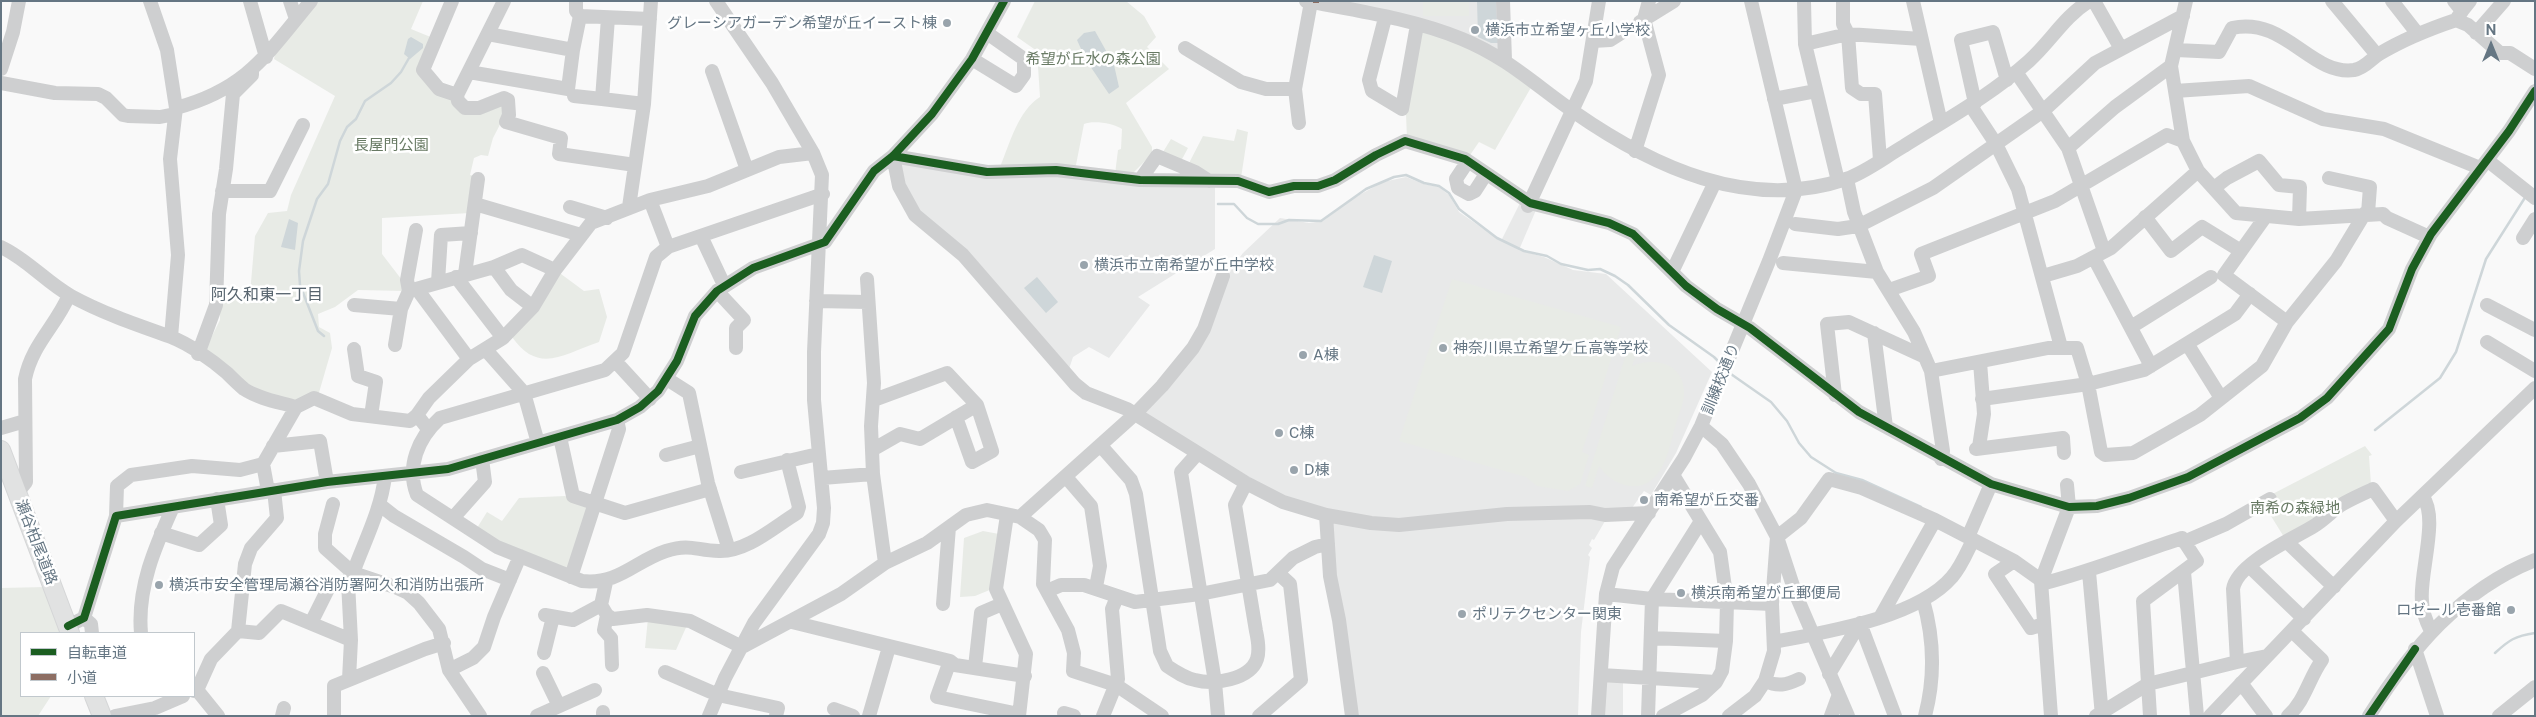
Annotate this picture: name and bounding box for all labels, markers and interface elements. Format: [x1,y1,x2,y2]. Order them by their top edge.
place label: グレーシアガーデン希望が丘イースト棟 [667,14,937,32]
marker: グレーシアガーデン希望が丘イースト棟 [941,17,953,29]
north arrow [2466,20,2516,70]
place label: 横浜市立希望ヶ丘小学校 [1485,21,1650,39]
text: N [2486,22,2496,38]
marker: 横浜市立希望ヶ丘小学校 [1469,24,1481,36]
park label: 希望が丘水の森公園 [1026,50,1160,68]
park label: 長屋門公園 [354,136,428,154]
place label: 横浜市立南希望が丘中学校 [1094,256,1274,274]
marker: 横浜市立南希望が丘中学校 [1078,259,1090,271]
district label: 阿久和東一丁目 [211,285,323,305]
place label: 神奈川県立希望ケ丘高等学校 [1453,339,1648,357]
street label: 訓練校通り [1699,341,1743,417]
marker: 神奈川県立希望ケ丘高等学校 [1437,342,1449,354]
place label: A棟 [1313,346,1339,364]
marker: A棟 [1297,349,1309,361]
place label: C棟 [1289,424,1314,442]
marker: C棟 [1273,427,1285,439]
place label: D棟 [1304,461,1329,479]
marker: D棟 [1288,464,1300,476]
place label: 南希望が丘交番 [1654,491,1759,509]
marker: 南希望が丘交番 [1638,494,1650,506]
street label: 瀬谷柏尾道路 [11,497,61,587]
park label: 南希の森緑地 [2250,499,2340,517]
place label: 横浜市安全管理局瀬谷消防署阿久和消防出張所 [169,576,484,594]
marker: 横浜市安全管理局瀬谷消防署阿久和消防出張所 [153,579,165,591]
place label: 横浜南希望が丘郵便局 [1691,584,1841,602]
marker: 横浜南希望が丘郵便局 [1675,587,1687,599]
place label: ロゼール壱番館 [2396,601,2501,619]
marker: ロゼール壱番館 [2505,604,2517,616]
place label: ポリテクセンター関東 [1472,605,1622,623]
marker: ポリテクセンター関東 [1456,608,1468,620]
legend [20,632,195,697]
text: 自転車道 [67,644,127,661]
text: 小道 [67,669,97,686]

